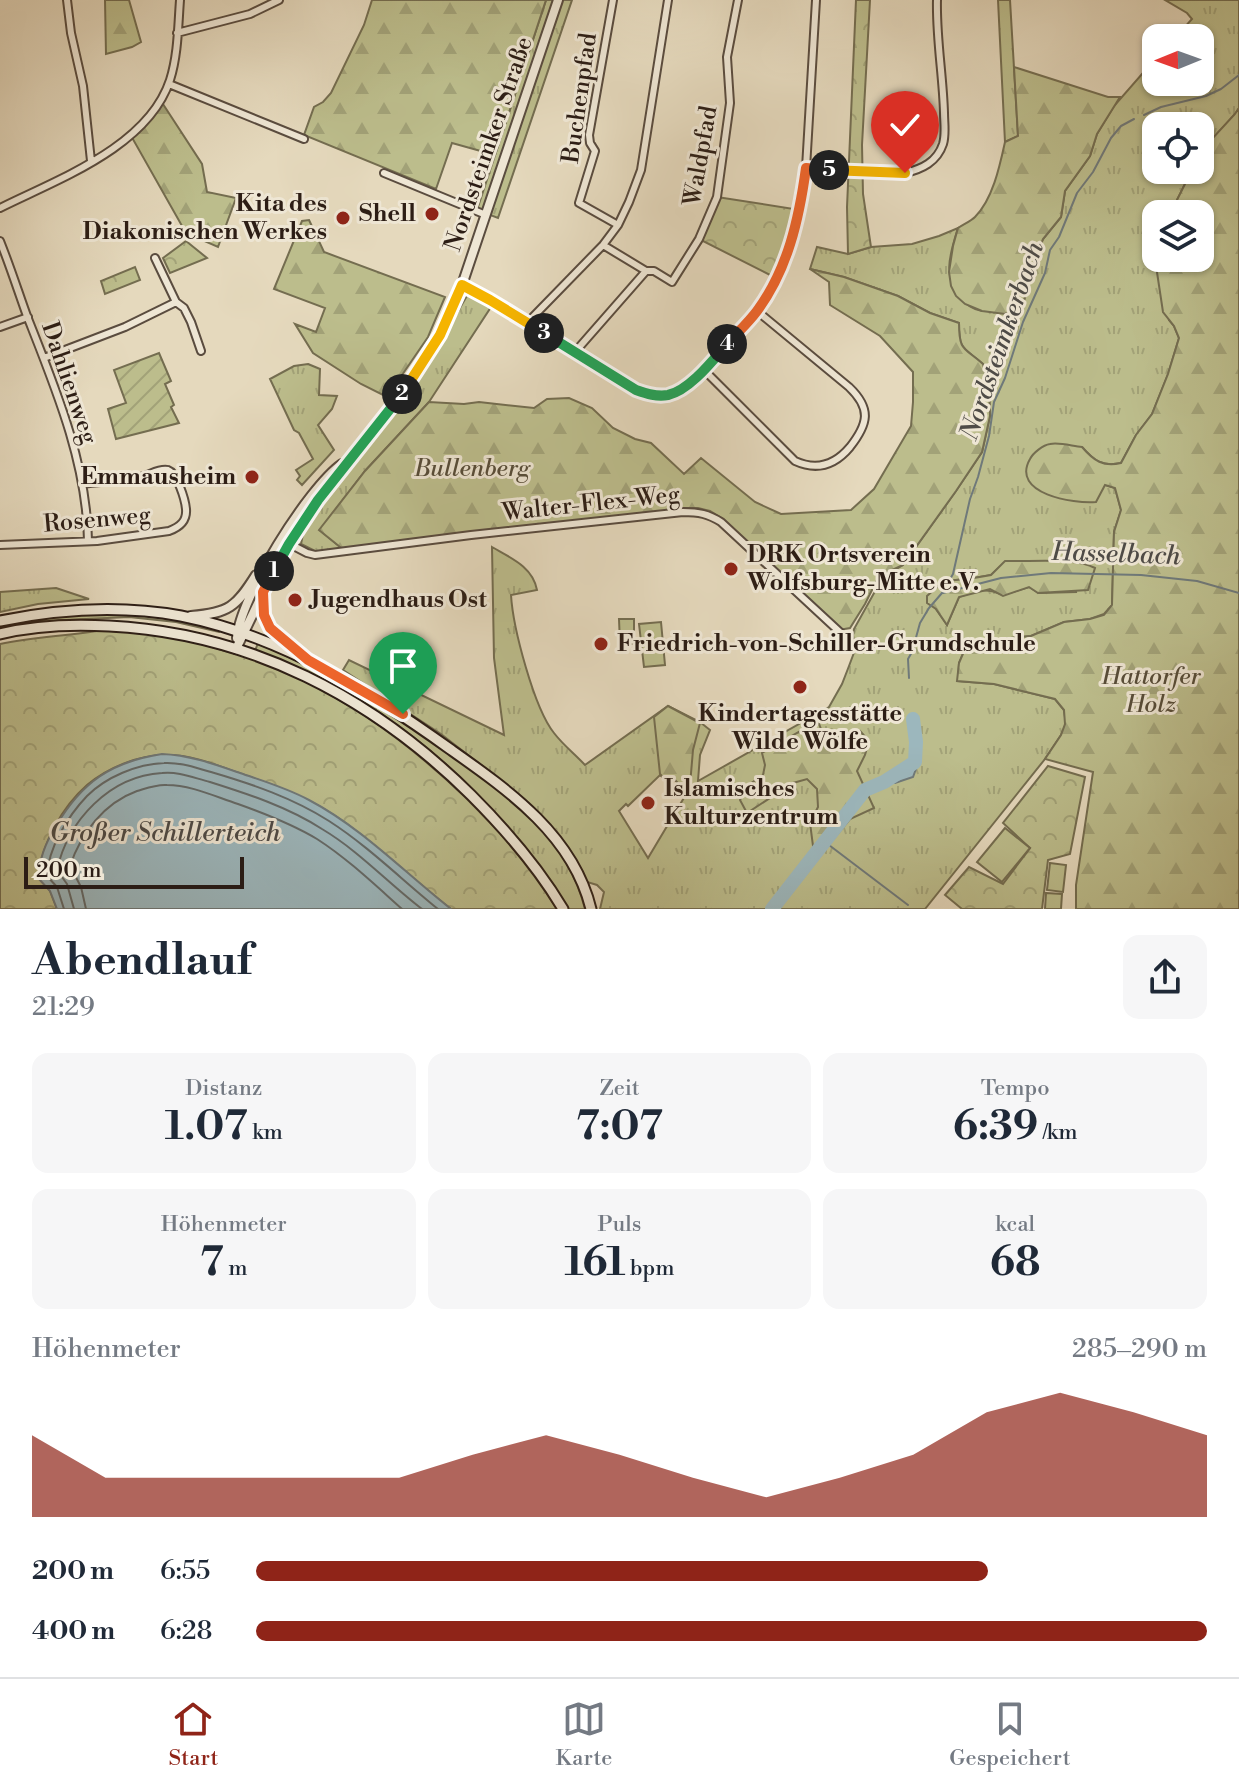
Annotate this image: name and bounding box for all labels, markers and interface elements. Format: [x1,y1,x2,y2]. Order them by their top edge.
north arrow [1142,24,1214,96]
map controls [1142,24,1214,272]
street label: Buchenpfad [556,31,604,166]
street label: Nordsteimker Straße [438,33,540,255]
pin [871,91,939,173]
street label: Waldpfad [677,103,725,209]
icon: check [883,103,927,147]
button: locate [1142,112,1214,184]
pin: 5 [809,150,849,190]
text: 5 [822,156,836,183]
place label: Kita des Diakonischen Werkes [83,189,327,247]
place label: Shell [359,199,416,229]
button: layers [1142,200,1214,272]
marker: Shell [423,205,441,223]
marker: Kita des Diakonischen Werkes [334,209,352,227]
water label: Nordsteimkerbach [953,237,1051,445]
pin: 3 [524,313,564,353]
street label: Dahlienweg [34,318,104,449]
text: 3 [537,319,551,346]
pin: 4 [707,324,747,364]
text: 4 [720,330,734,357]
pin: 2 [382,374,422,414]
text: 2 [395,380,409,407]
park label: Bullenberg [413,454,531,484]
place label: Emmausheim [80,462,236,492]
marker: Emmausheim [243,468,261,486]
street label: Walter-Flex-Weg [500,480,682,528]
street label: Rosenweg [42,500,153,540]
water label: Hasselbach [1050,536,1182,572]
place label: DRK Ortsverein Wolfsburg-Mitte e.V. [746,540,979,598]
pin: 1 [254,551,294,591]
text: 1 [269,557,279,584]
marker: DRK Ortsverein Wolfsburg-Mitte e.V. [722,560,740,578]
place label: Jugendhaus Ost [308,585,487,615]
marker: Jugendhaus Ost [286,591,304,609]
place label: Friedrich-von-Schiller-Grundschule [617,629,1036,659]
pin [369,632,437,714]
marker: Friedrich-von-Schiller-Grundschule [592,635,610,653]
icon: arrive [381,644,425,688]
park label: Hattorfer Holz [1100,662,1201,720]
marker: Kindertagesstätte Wilde Wölfe [791,678,809,696]
place label: Kindertagesstätte Wilde Wölfe [698,699,902,757]
place label: Islamisches Kulturzentrum [664,774,838,832]
marker: Islamisches Kulturzentrum [639,794,657,812]
water label: Großer Schillerteich [50,817,281,849]
scale bar [24,853,244,889]
text: 200 m [36,857,102,884]
text: Abendlauf [32,933,252,988]
button: share [1123,935,1207,1019]
text: 21:29 [32,991,95,1023]
text: Distanz [185,1075,262,1102]
text: Zeit [599,1075,640,1102]
text: Tempo [981,1075,1050,1102]
text: 1.07 [165,1102,248,1152]
text: 7:07 [576,1102,663,1152]
text: 6:39 [953,1102,1038,1152]
text: km [248,1119,283,1146]
text: /km [1038,1119,1078,1146]
text: Höhenmeter [161,1211,287,1238]
text: Puls [598,1211,641,1238]
text: kcal [995,1211,1035,1238]
text: 7 [200,1238,224,1288]
text: 161 [564,1238,625,1288]
text: 68 [990,1238,1041,1288]
text: m [224,1255,248,1282]
text: bpm [625,1255,675,1282]
text: Höhenmeter [32,1333,181,1365]
text: 285–290 m [1072,1333,1207,1365]
text: 200 m [32,1555,114,1587]
text: 6:55 [160,1555,210,1587]
text: 400 m [32,1615,115,1647]
text: 6:28 [160,1615,212,1647]
tab: Start [169,1697,218,1772]
tab: Karte [555,1697,612,1772]
tab: Gespeichert [949,1697,1070,1772]

